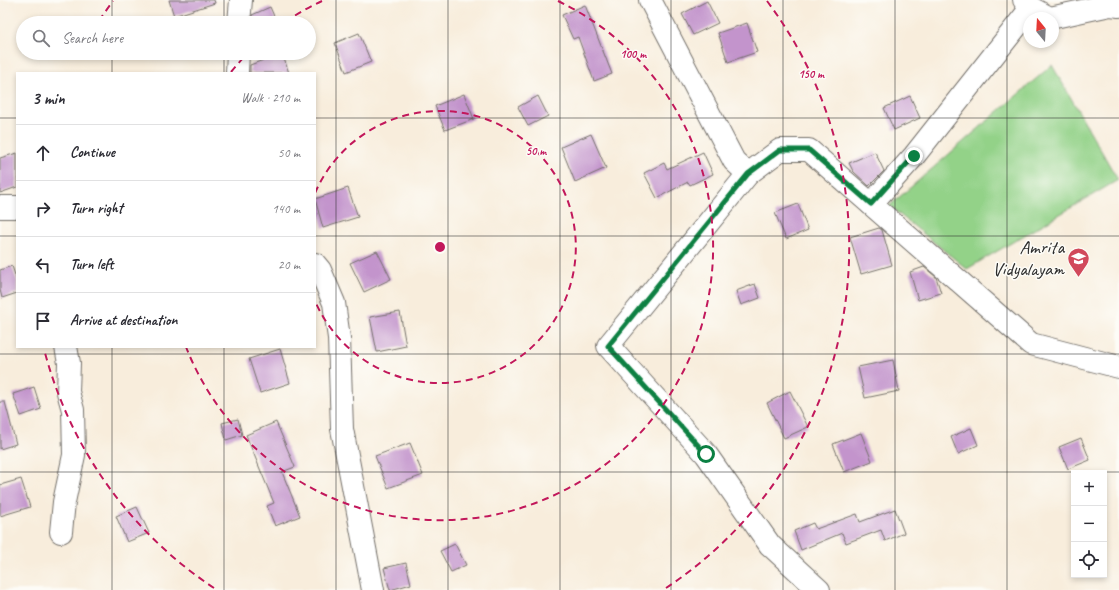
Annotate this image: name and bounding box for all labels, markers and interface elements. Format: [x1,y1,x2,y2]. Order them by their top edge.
north arrow [1023,12,1059,48]
search box [16,16,316,60]
icon: search [30,27,52,49]
text: Search here [62,29,123,48]
text: 100 m [620,46,647,62]
text: 150 m [798,66,825,82]
text: 3 min [32,88,65,109]
text: Walk · 210 m [241,90,300,106]
icon: ahead [32,142,54,164]
text: Continue [70,143,115,162]
text: 50 m [526,143,547,159]
text: 50 m [278,145,300,161]
route end [905,147,923,165]
icon: right [32,198,54,220]
text: Turn right [70,199,123,218]
text: 140 m [272,201,300,217]
place label: Amrita Vidyalayam [992,235,1065,281]
centre of rings [433,240,447,254]
school or university icon: Amrita Vidyalayam [1066,245,1092,278]
icon: left [32,254,54,276]
text: Turn left [70,255,113,274]
text: 20 m [278,257,300,273]
icon: arrive [32,310,54,332]
text: Arrive at destination [70,311,177,330]
route start [697,445,715,463]
map controls [1071,470,1107,578]
button: + [1071,470,1107,506]
button: − [1071,506,1107,542]
button: locate [1071,542,1107,578]

